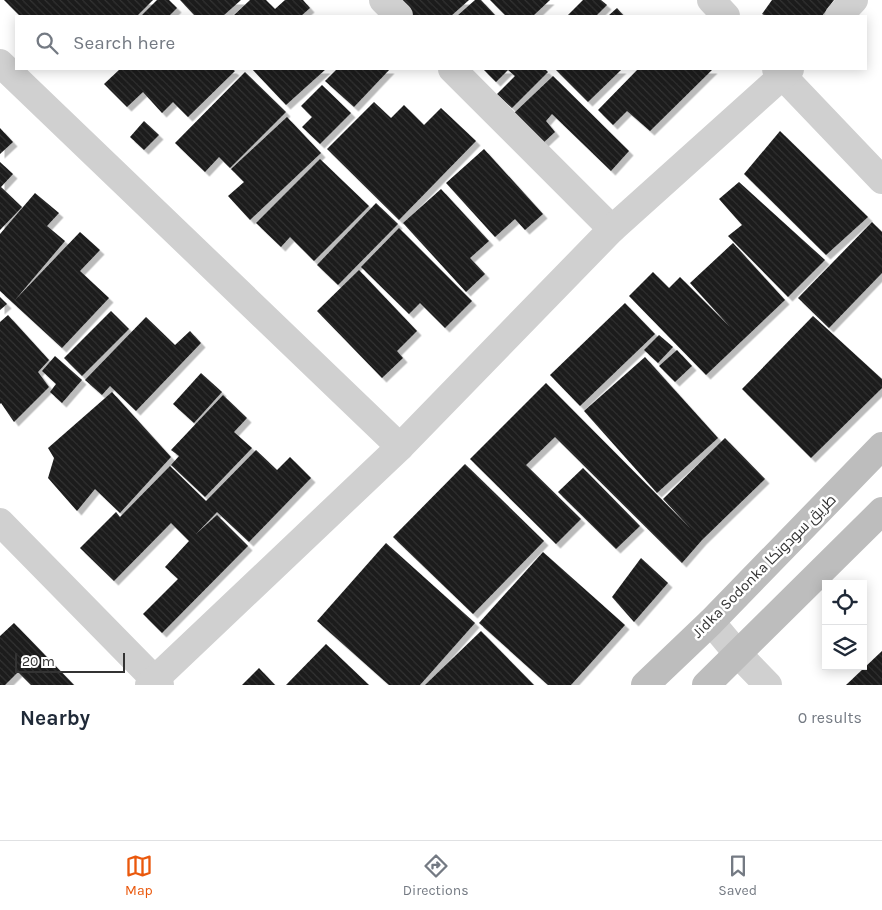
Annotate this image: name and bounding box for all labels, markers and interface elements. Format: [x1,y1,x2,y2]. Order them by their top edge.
search box [15,15,867,70]
icon: search [33,29,61,57]
text: Search here [73,32,175,54]
street label: Jidka Sodonka طريق سودونكا [688,490,840,642]
map controls [822,580,867,670]
button: locate [822,580,867,625]
button: layers [822,625,867,670]
scale bar [15,650,125,673]
text: 20 m [22,653,55,670]
text: Nearby [20,706,90,730]
text: 0 results [798,708,862,727]
tab: Map [125,852,153,899]
tab: Directions [403,852,469,899]
tab: Saved [718,852,757,899]

